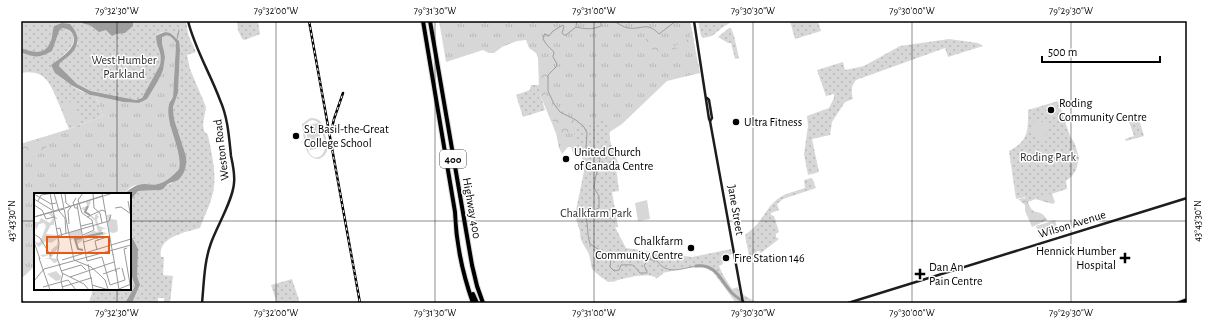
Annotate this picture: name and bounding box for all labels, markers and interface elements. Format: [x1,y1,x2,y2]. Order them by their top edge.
text: 79°32'30"W [95,6,139,16]
text: 79°32'00"W [254,6,298,16]
text: 79°31'30"W [414,6,456,16]
text: 79°31'00"W [572,6,616,16]
text: 79°30'30"W [731,6,775,16]
text: 79°30'00"W [889,6,935,16]
text: 79°29'30"W [1049,6,1093,16]
scale bar [1042,38,1160,64]
text: 500 m [1048,46,1077,58]
park label: West Humber Parkland [91,54,157,80]
place label: Roding Community Centre [1059,97,1147,124]
marker: Roding Community Centre [1046,105,1056,115]
place label: Ultra Fitness [744,116,802,128]
marker: Ultra Fitness [731,117,741,127]
street label: Weston Road [211,119,231,181]
place label: St. Basil-the-Great College School [304,123,389,149]
marker: St. Basil-the-Great College School [291,131,301,141]
place label: United Church of Canada Centre [574,146,653,172]
road number: 400 [440,150,466,168]
park label: Roding Park [1020,151,1077,163]
marker: United Church of Canada Centre [561,154,571,164]
street label: Highway 400 [460,177,483,240]
street label: Jane Street [726,184,746,236]
inset map [34,193,131,290]
text: 43°43'30"N [7,200,17,242]
text: 43°43'30"N [1193,200,1203,242]
park label: Chalkfarm Park [560,207,632,219]
street label: Wilson Avenue [1037,208,1107,240]
place label: Chalkfarm Community Centre [595,235,683,262]
marker: Chalkfarm Community Centre [686,243,696,253]
place label: Hennick Humber Hospital [1036,245,1116,271]
place label: Fire Station 146 [734,252,805,264]
marker: Hennick Humber Hospital [1119,252,1131,264]
marker: Fire Station 146 [721,253,731,263]
place label: Dan An Pain Centre [929,261,983,287]
marker: Dan An Pain Centre [914,268,926,280]
text: 79°32'30"W [95,308,139,318]
text: 79°32'00"W [254,308,298,318]
text: 79°31'30"W [414,308,456,318]
text: 79°31'00"W [572,308,616,318]
text: 79°30'30"W [731,308,775,318]
text: 79°30'00"W [889,308,935,318]
text: 79°29'30"W [1049,308,1093,318]

